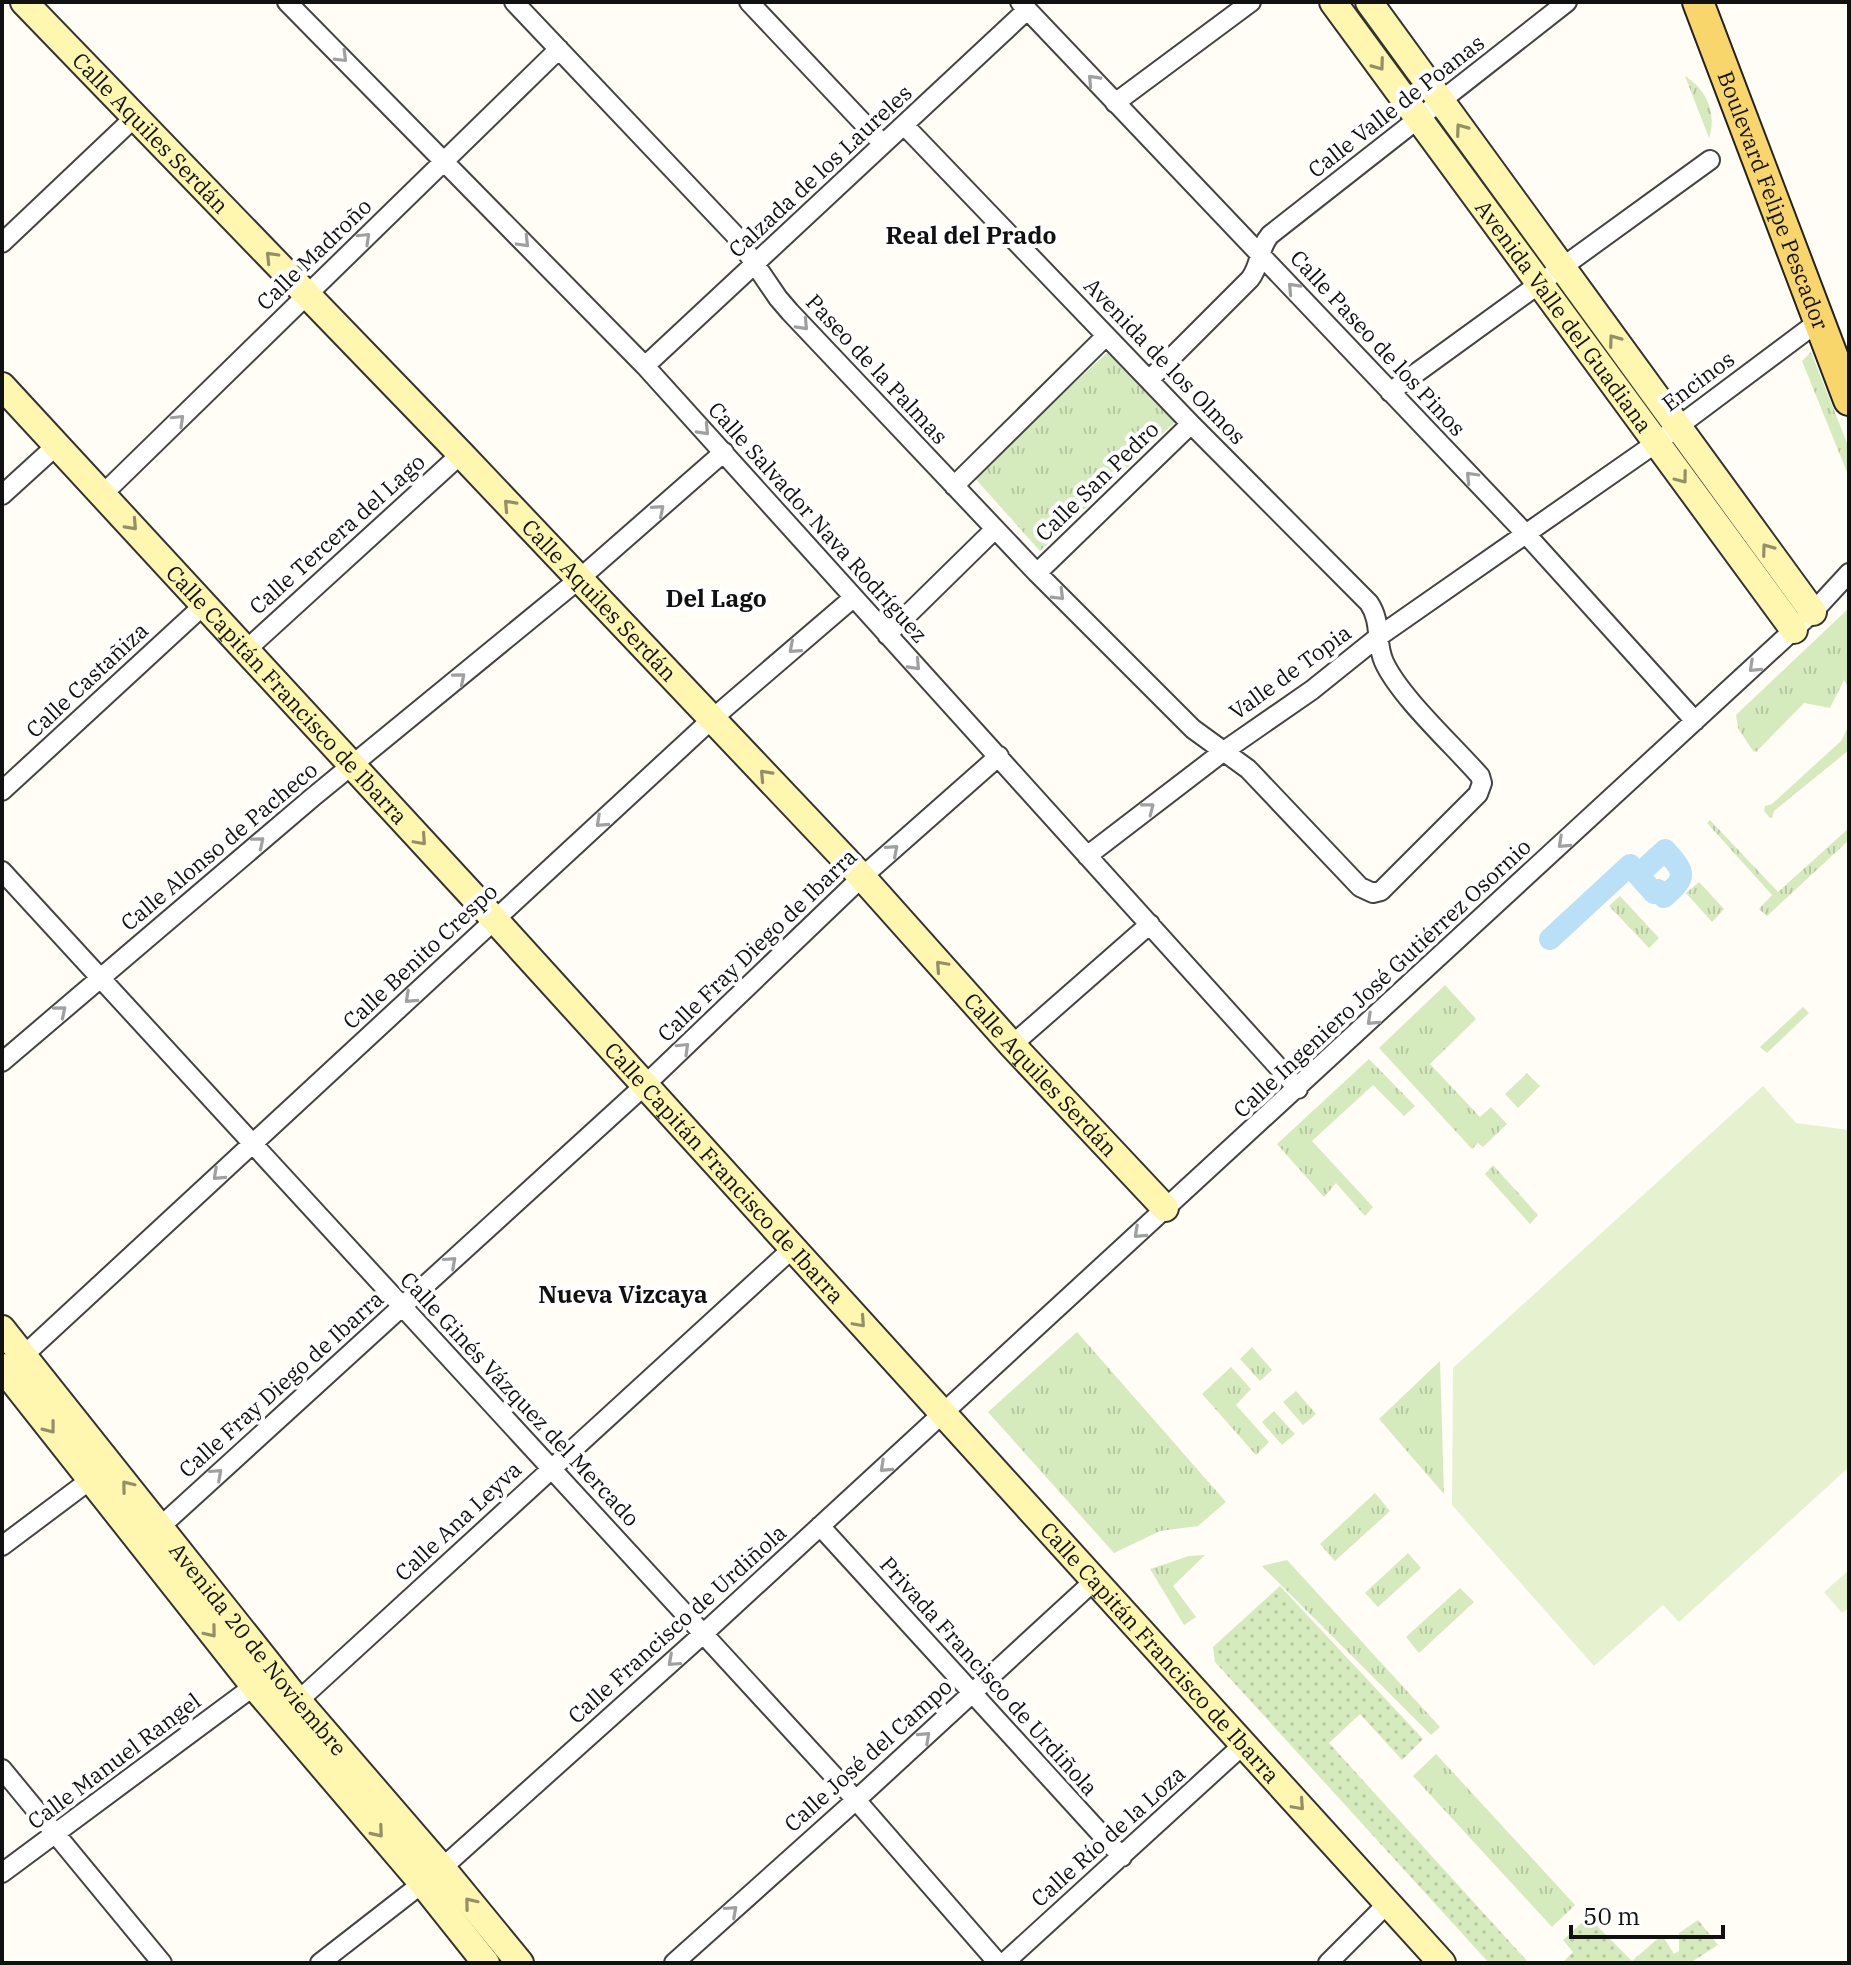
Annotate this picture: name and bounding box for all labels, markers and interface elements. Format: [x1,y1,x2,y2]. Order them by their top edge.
street label: Calle Valle de Poanas [1301,28,1490,184]
street label: Calle Aquiles Serdán [66,46,235,219]
one-way arrow [333,48,347,62]
one-way arrow [1369,56,1383,71]
street label: Boulevard Felipe Pescador [1711,67,1836,334]
one-way arrow [1088,75,1103,89]
street label: Calzada de los Laureles [722,78,918,263]
one-way arrow [1457,123,1471,138]
street label: Calle Madroño [250,191,377,316]
street label: Avenida Valle del Guadiana [1469,194,1659,438]
district label: Real del Prado [886,219,1056,251]
one-way arrow [356,233,370,247]
one-way arrow [515,233,530,247]
street label: Calle Paseo de los Pinos [1284,243,1472,442]
one-way arrow [266,252,280,266]
street label: Avenida de los Olmos [1078,271,1253,450]
one-way arrow [1287,283,1302,297]
street label: Paseo de la Palmas [800,287,955,450]
one-way arrow [793,316,807,331]
one-way arrow [1609,334,1624,348]
street label: Encinos [1656,344,1740,417]
street label: Calle Salvador Nava Rodríguez [702,395,934,648]
one-way arrow [170,414,184,429]
street label: Calle San Pedro [1029,414,1165,547]
one-way arrow [694,421,709,436]
street label: Calle Tercera del Lago [243,447,431,620]
one-way arrow [1672,469,1686,483]
one-way arrow [1466,472,1481,486]
one-way arrow [504,500,518,515]
one-way arrow [649,505,664,519]
street label: Calle Aquiles Serdán [516,512,684,687]
one-way arrow [122,516,137,530]
one-way arrow [1763,544,1777,558]
street label: Calle Capitán Francisco de Ibarra [160,558,414,830]
district label: Del Lago [665,582,767,614]
one-way arrow [1050,586,1064,600]
street label: Calle Castañiza [19,616,154,744]
street label: Valle de Topia [1223,618,1356,726]
one-way arrow [789,639,804,653]
one-way arrow [906,656,920,671]
one-way arrow [1749,657,1763,672]
one-way arrow [451,673,465,688]
street label: Calle Alonso de Pacheco [114,755,323,937]
one-way arrow [760,770,774,784]
one-way arrow [1140,803,1154,818]
one-way arrow [595,813,610,827]
one-way arrow [412,831,427,845]
street label: Calle Ingeniero José Gutiérrez Osornio [1227,832,1537,1124]
one-way arrow [1558,834,1572,849]
one-way arrow [250,837,265,852]
street label: Calle Fray Diego de Ibarra [651,842,862,1048]
one-way arrow [883,845,898,859]
street label: Calle Benito Crespo [336,876,503,1035]
one-way arrow [936,961,951,975]
street label: Calle Aquiles Serdán [958,986,1124,1162]
one-way arrow [404,989,419,1003]
one-way arrow [52,1006,67,1021]
one-way arrow [1367,1010,1381,1025]
street label: Calle Capitán Francisco de Ibarra [599,1035,851,1309]
one-way arrow [675,1043,689,1057]
one-way arrow [213,1165,228,1179]
one-way arrow [1133,1223,1148,1237]
one-way arrow [442,1257,457,1271]
street label: Calle Ginés Vázquez del Mercado [394,1265,646,1532]
district label: Nueva Vizcaya [538,1278,708,1310]
street label: Calle Fray Diego de Ibarra [172,1284,389,1483]
one-way arrow [850,1313,865,1328]
one-way arrow [40,1419,55,1433]
street label: Calle Ana Leyva [388,1454,527,1587]
one-way arrow [880,1457,895,1471]
one-way arrow [208,1470,223,1484]
one-way arrow [122,1481,137,1495]
street label: Calle Capitán Francisco de Ibarra [1034,1515,1286,1789]
street label: Calle Francisco de Urdiñola [561,1518,792,1730]
street label: Avenida 20 de Noviembre [163,1536,354,1762]
street label: Privada Francisco de Urdiñola [874,1550,1105,1801]
one-way arrow [201,1623,216,1637]
one-way arrow [667,1651,682,1666]
street label: Calle José del Campo [778,1672,958,1838]
street label: Calle Manuel Rangel [21,1686,206,1835]
one-way arrow [915,1732,930,1746]
street label: Calle Río de la Loza [1024,1759,1191,1913]
one-way arrow [1289,1795,1303,1810]
one-way arrow [368,1822,383,1837]
scale bar [1571,1889,1723,1939]
one-way arrow [465,1897,480,1912]
text: 50 m [1583,1900,1640,1932]
one-way arrow [722,1906,737,1921]

